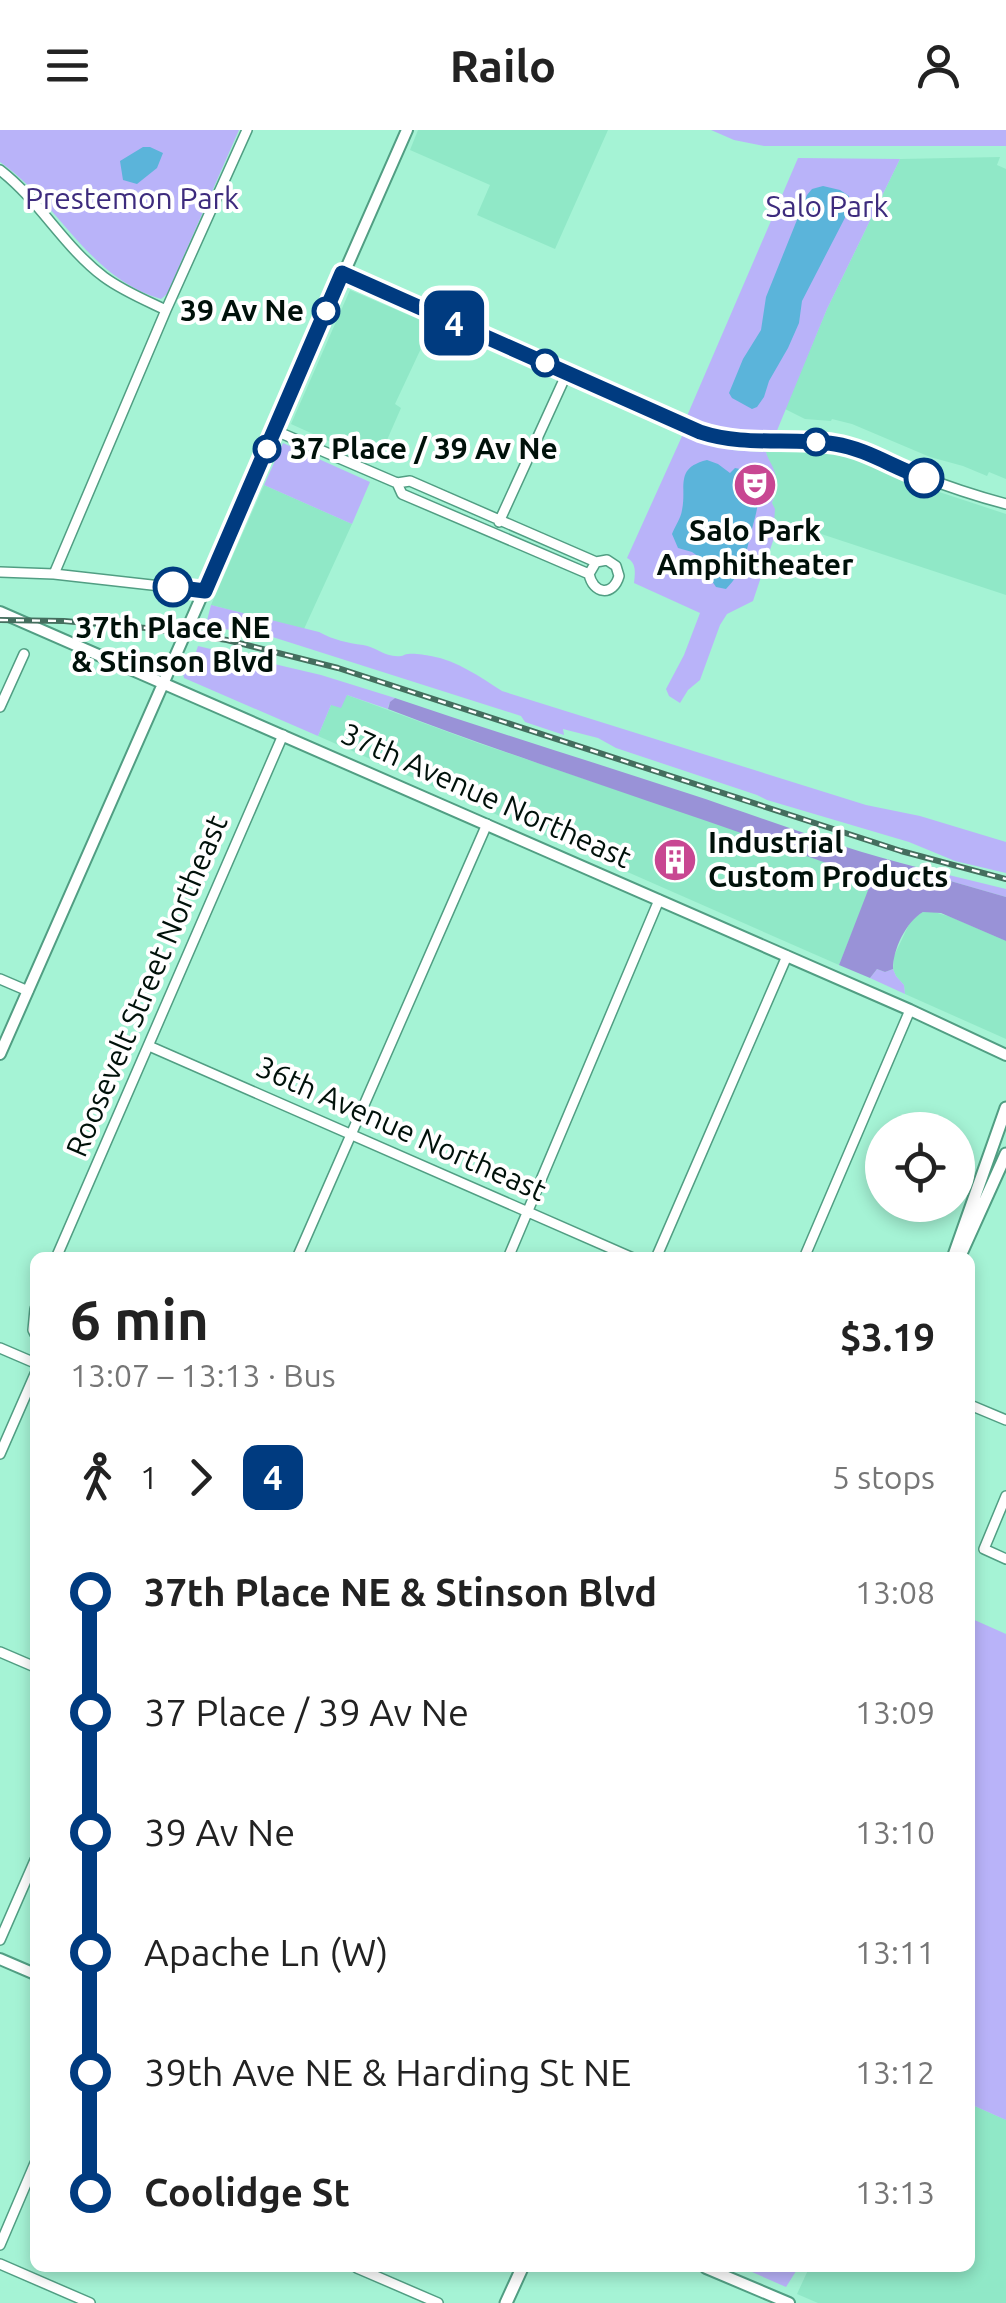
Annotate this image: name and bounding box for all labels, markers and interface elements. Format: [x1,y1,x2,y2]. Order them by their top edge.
icon: menu [40,38,95,93]
icon: person [911,38,966,93]
text: Railo [450,40,556,91]
park label: Prestemon Park [25,181,239,215]
park label: Salo Park [765,189,889,223]
line badge: 4 [422,290,486,356]
place label: 39 Av Ne [180,293,304,327]
marker: 39 Av Ne [313,298,339,324]
text: 4 [444,303,464,343]
unlabelled marker [532,350,558,376]
unlabelled marker [803,429,829,455]
place label: 37 Place / 39 Av Ne [290,431,558,465]
marker: 37 Place / 39 Av Ne [254,436,280,462]
unlabelled marker [905,459,943,497]
theatre icon: Salo Park Amphitheater [732,462,778,508]
place label: Salo Park Amphitheater [657,513,854,581]
marker: 37th Place NE & Stinson Blvd [154,568,192,606]
place label: 37th Place NE & Stinson Blvd [71,610,275,678]
street label: 37th Avenue Northeast [336,716,637,874]
street label: Roosevelt Street Northeast [59,810,234,1161]
place label: Industrial Custom Products [708,825,949,893]
building icon: Industrial Custom Products [652,837,698,883]
street label: 36th Avenue Northeast [251,1049,552,1207]
map controls [865,1112,975,1222]
button: locate [865,1112,975,1222]
text: 6 min [70,1289,209,1350]
text: $3.19 [840,1316,935,1358]
text: 13:07 – 13:13 · Bus [70,1357,336,1393]
icon: walk [70,1450,125,1505]
icon: forward [173,1450,228,1505]
text: 4 [263,1457,283,1497]
text: 1 [140,1459,158,1495]
text: 5 stops [832,1459,935,1495]
text: 37th Place NE & Stinson Blvd [144,1571,657,1613]
text: 13:08 [855,1574,935,1610]
text: 37 Place / 39 Av Ne [144,1691,469,1733]
text: 13:09 [855,1694,935,1730]
text: 39 Av Ne [144,1811,295,1853]
text: 13:10 [855,1814,935,1850]
text: Apache Ln (W) [144,1931,389,1973]
text: 13:11 [855,1934,935,1970]
text: 39th Ave NE & Harding St NE [144,2051,631,2093]
text: 13:12 [855,2054,935,2090]
text: Coolidge St [144,2171,350,2213]
text: 13:13 [855,2174,935,2210]

